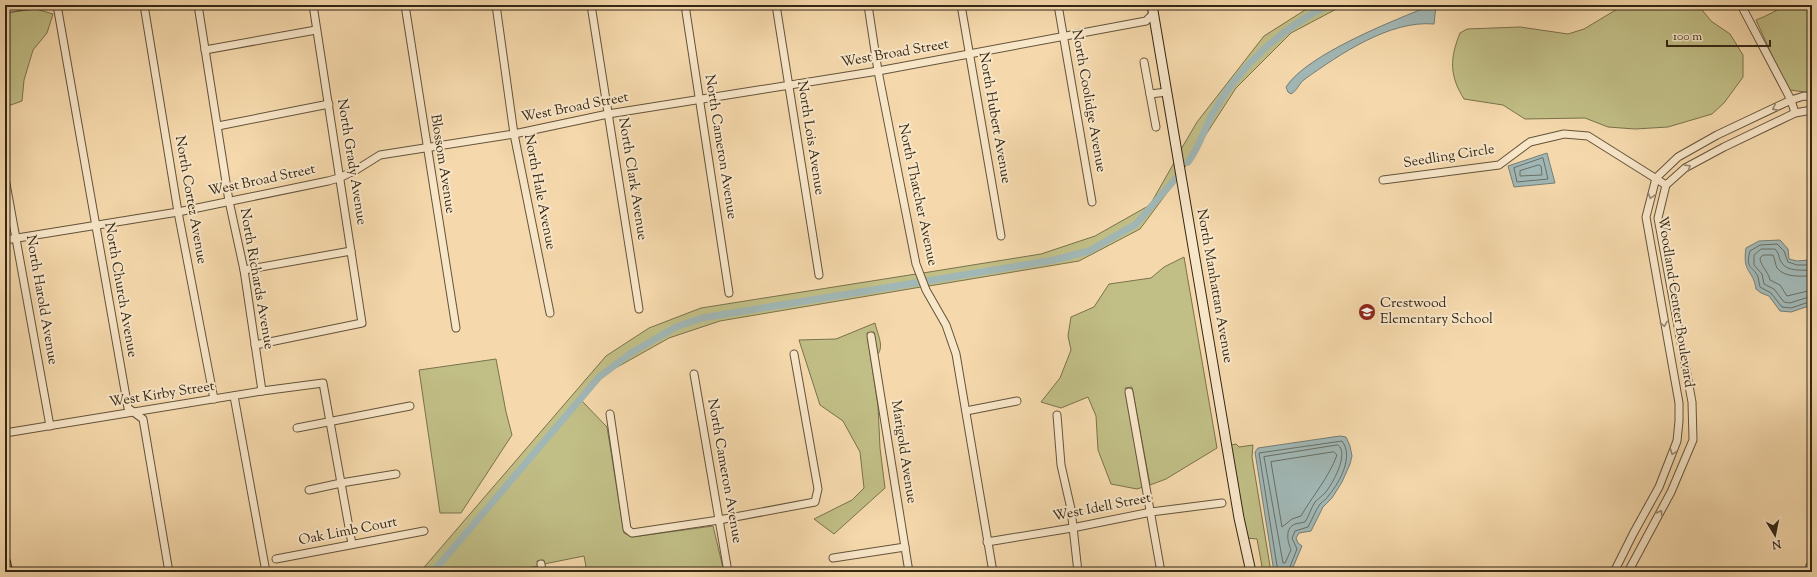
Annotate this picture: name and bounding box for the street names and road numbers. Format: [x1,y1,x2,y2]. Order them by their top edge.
street label: North Coolidge Avenue [1066,28,1110,174]
street label: West Broad Street [840,35,951,73]
street label: North Hubert Avenue [973,51,1015,185]
street label: North Cameron Avenue [699,73,741,221]
street label: North Lois Avenue [791,80,829,196]
street label: West Broad Street [520,88,631,128]
street label: North Grady Avenue [331,98,371,226]
street label: Blossom Avenue [424,113,460,215]
street label: North Clark Avenue [612,116,652,242]
street label: North Thatcher Avenue [892,122,942,268]
street label: North Hale Avenue [518,132,560,252]
street label: North Cortez Avenue [169,134,211,266]
street label: Seedling Circle [1402,140,1496,174]
street label: West Broad Street [207,160,318,202]
street label: North Richards Avenue [234,207,278,351]
street label: North Manhattan Avenue [1191,207,1237,365]
street label: Woodland Center Boulevard [1652,215,1698,389]
street label: North Church Avenue [98,221,142,359]
street label: North Harold Avenue [20,234,62,366]
street label: West Kirby Street [108,377,216,413]
street label: North Cameron Avenue [701,397,747,545]
street label: Marigold Avenue [885,399,921,505]
street label: West Idell Street [1051,489,1153,527]
street label: Oak Limb Court [297,513,399,551]

